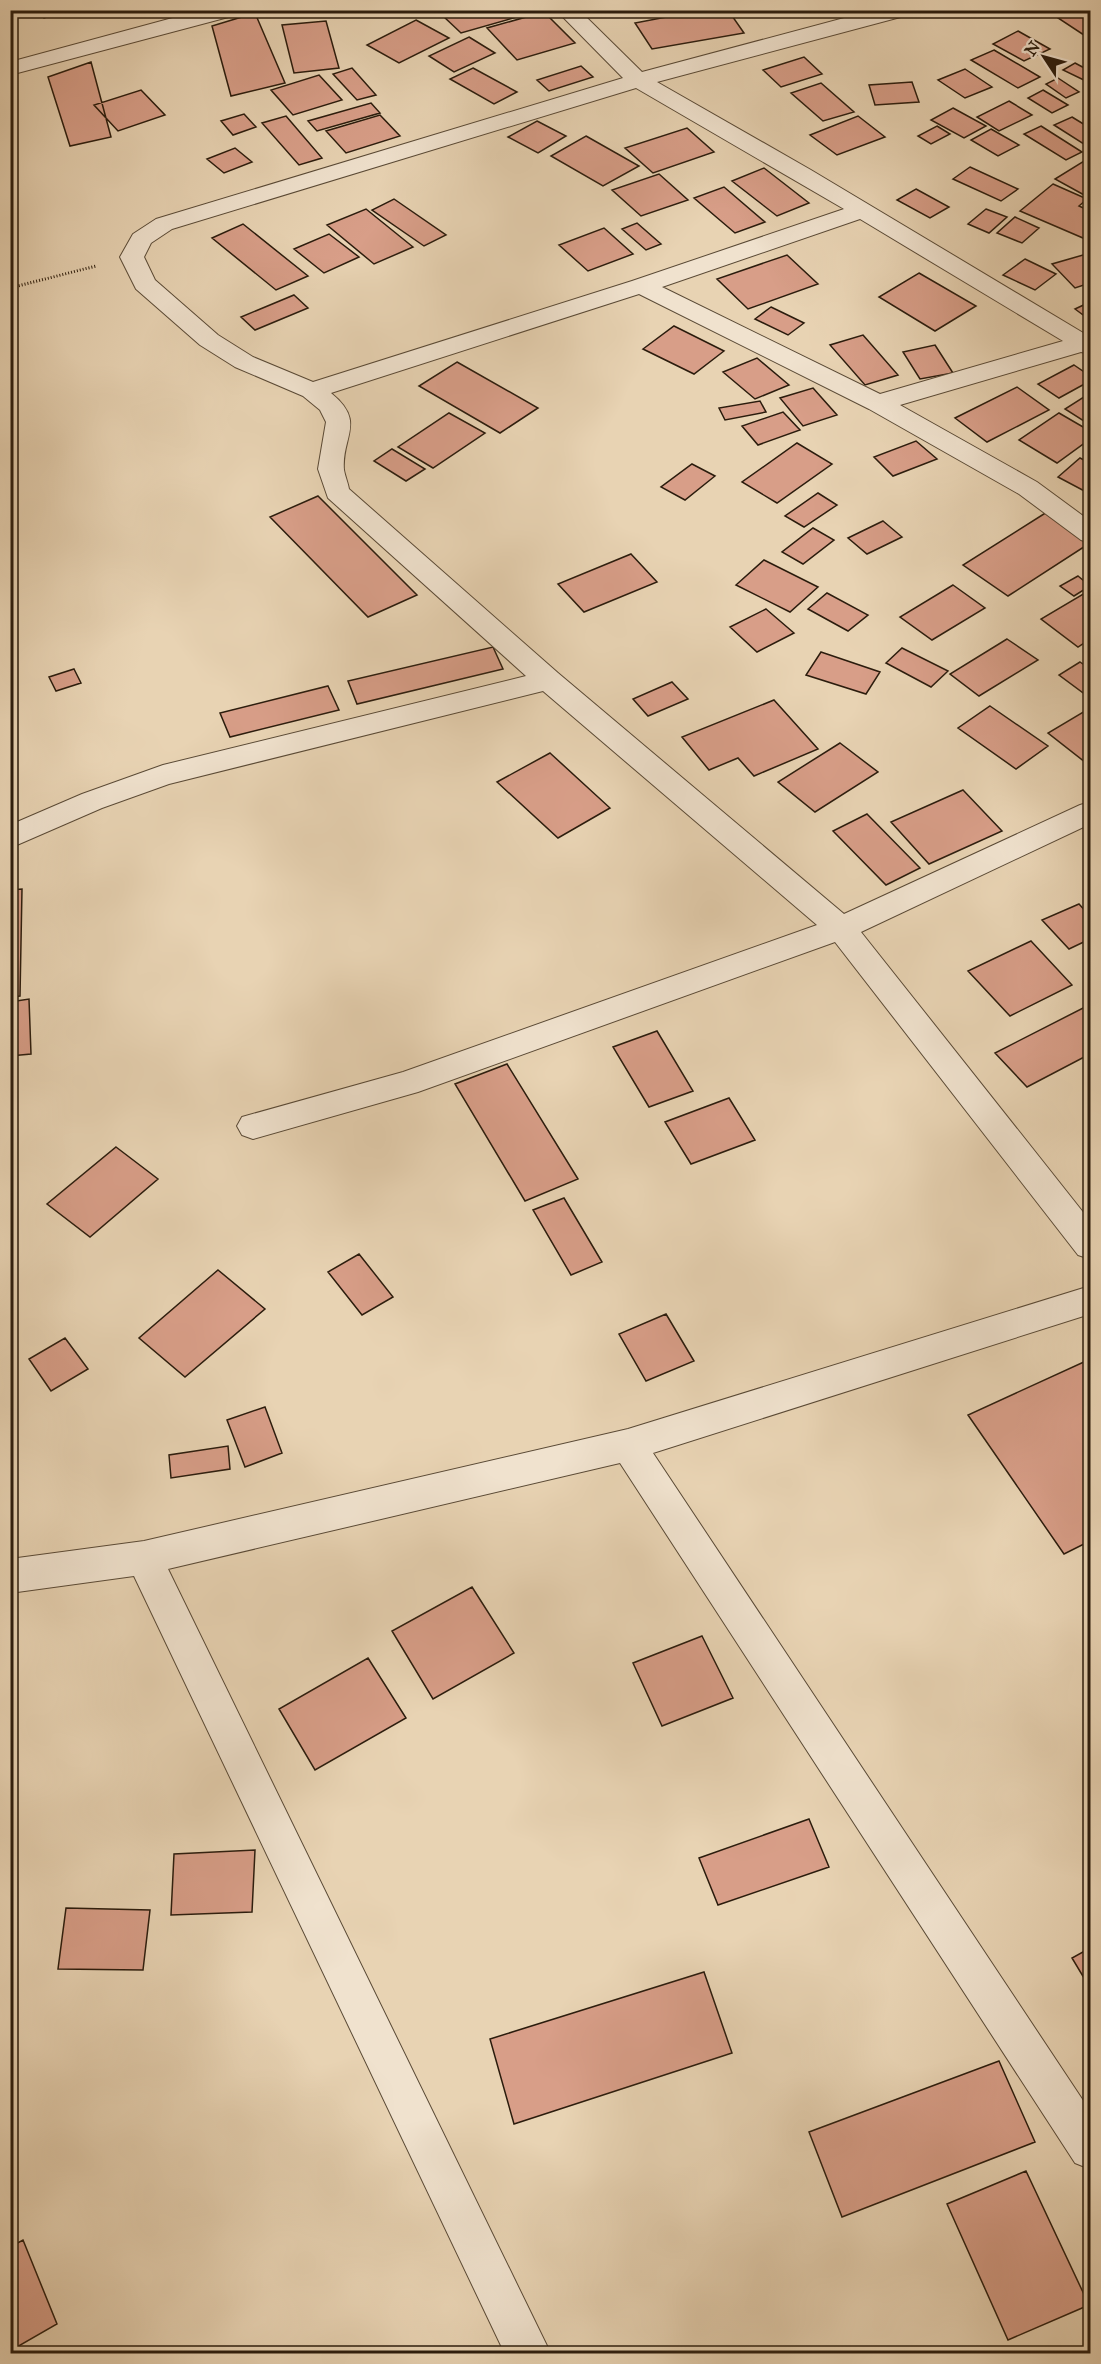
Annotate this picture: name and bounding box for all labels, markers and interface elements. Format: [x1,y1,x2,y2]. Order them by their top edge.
north arrow [1014,27,1074,87]
text: N [1021,37,1044,60]

